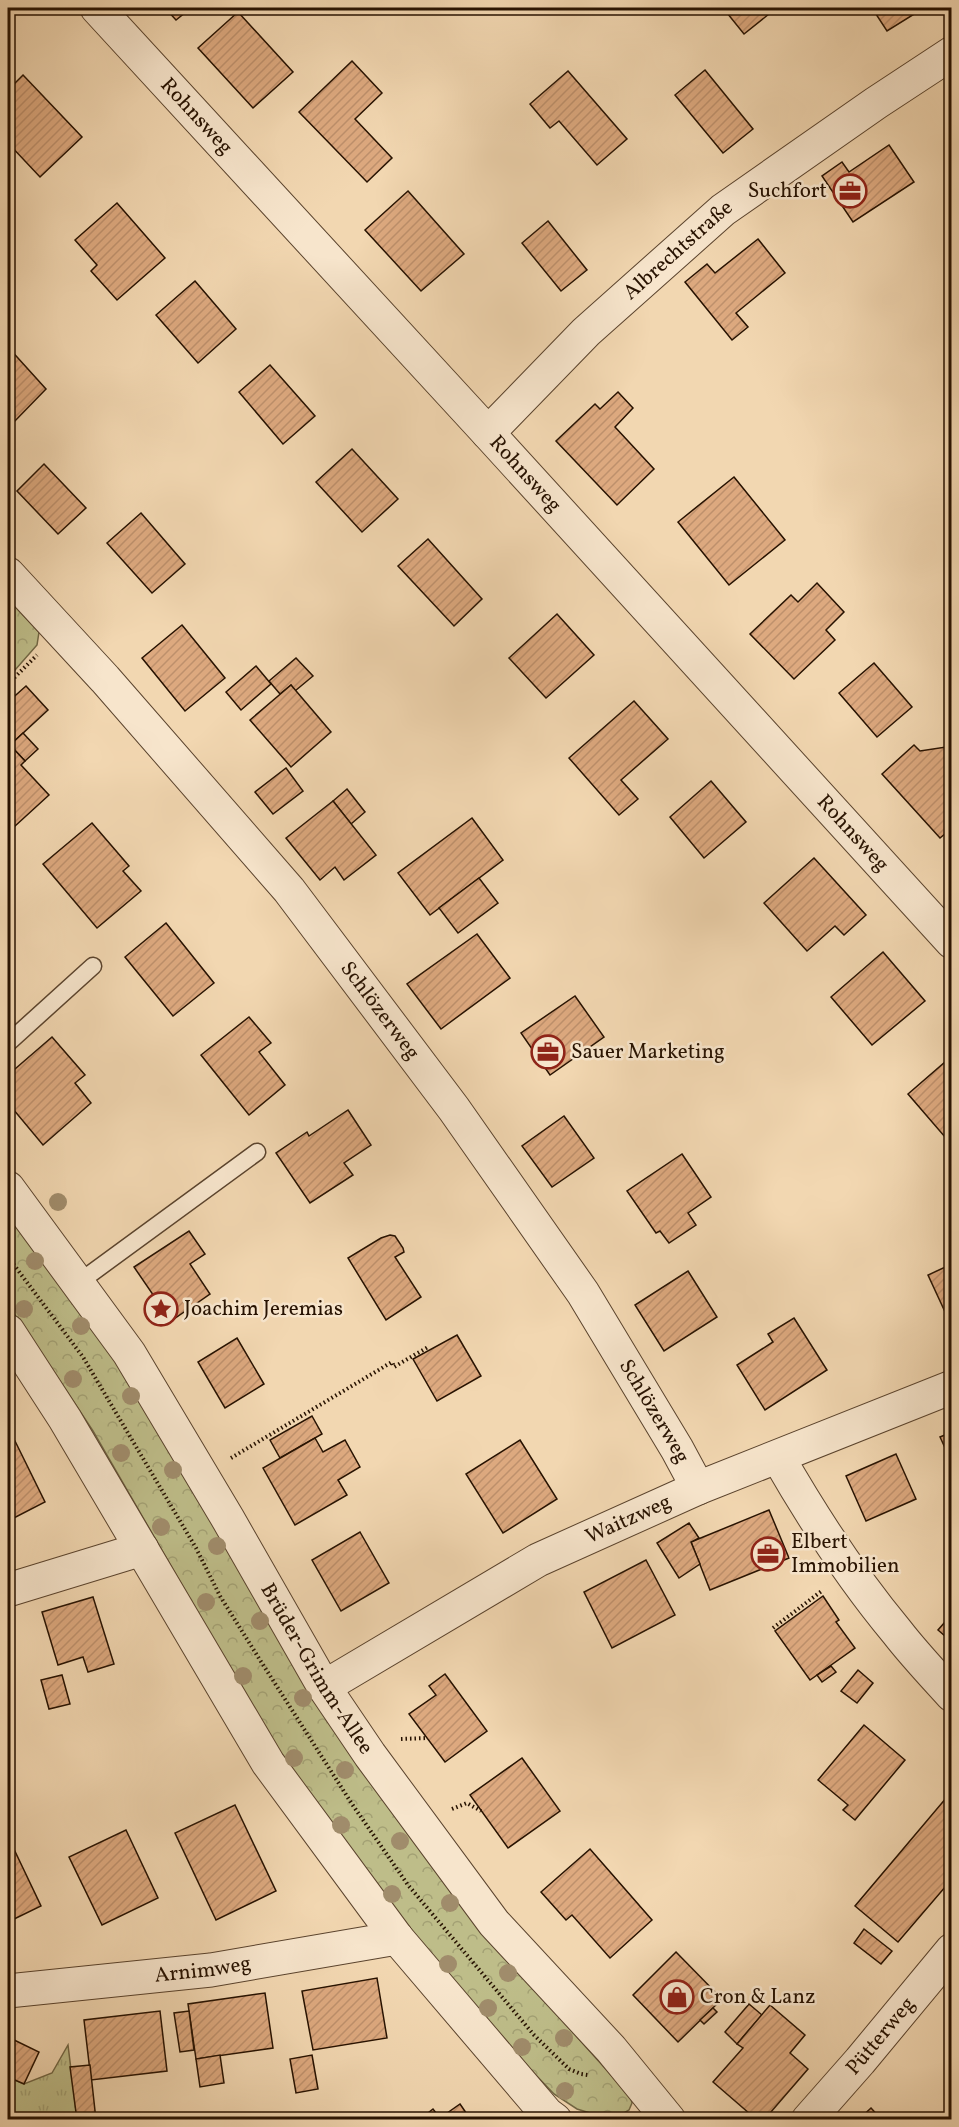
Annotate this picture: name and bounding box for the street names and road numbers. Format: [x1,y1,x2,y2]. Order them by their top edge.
street label: Rohnsweg [154,71,239,161]
street label: Albrechtstraße [617,193,739,307]
street label: Rohnsweg [483,429,568,519]
street label: Rohnsweg [810,788,896,878]
street label: Schlözerweg [333,955,427,1066]
street label: Schlözerweg [612,1354,697,1468]
street label: Waitzweg [581,1487,676,1551]
street label: Brüder-Grimm-Allee [253,1578,380,1760]
street label: Arnimweg [153,1949,253,1990]
street label: Pütterweg [839,1991,922,2082]

